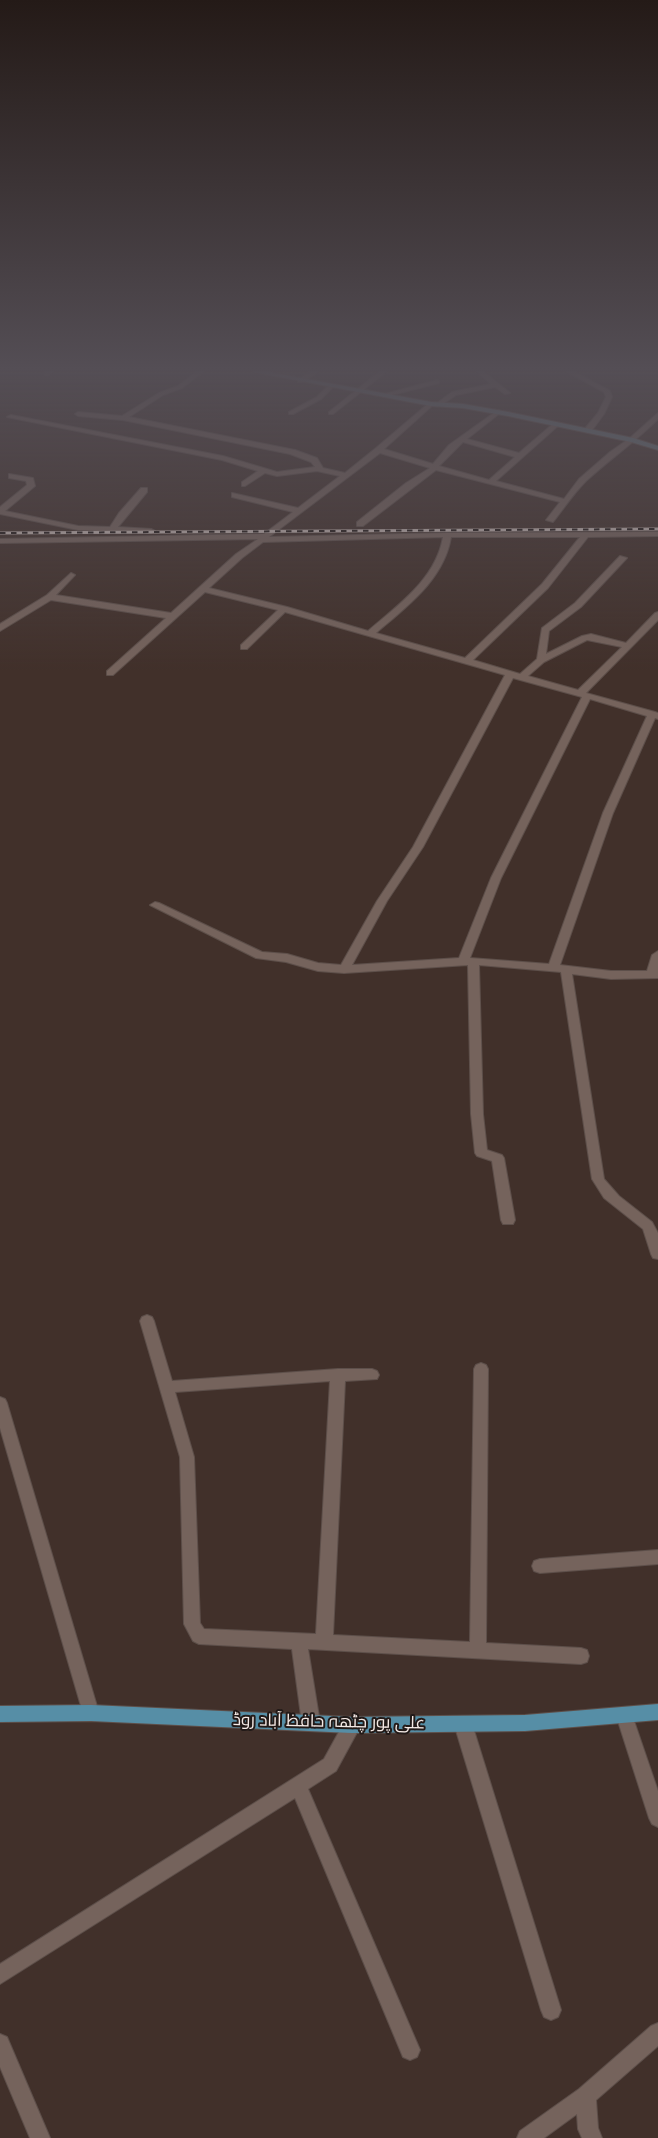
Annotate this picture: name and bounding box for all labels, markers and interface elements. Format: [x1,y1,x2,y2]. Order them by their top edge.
street label: علی پور چٹھہ حافظ آباد روڈ [233,1710,425,1734]

